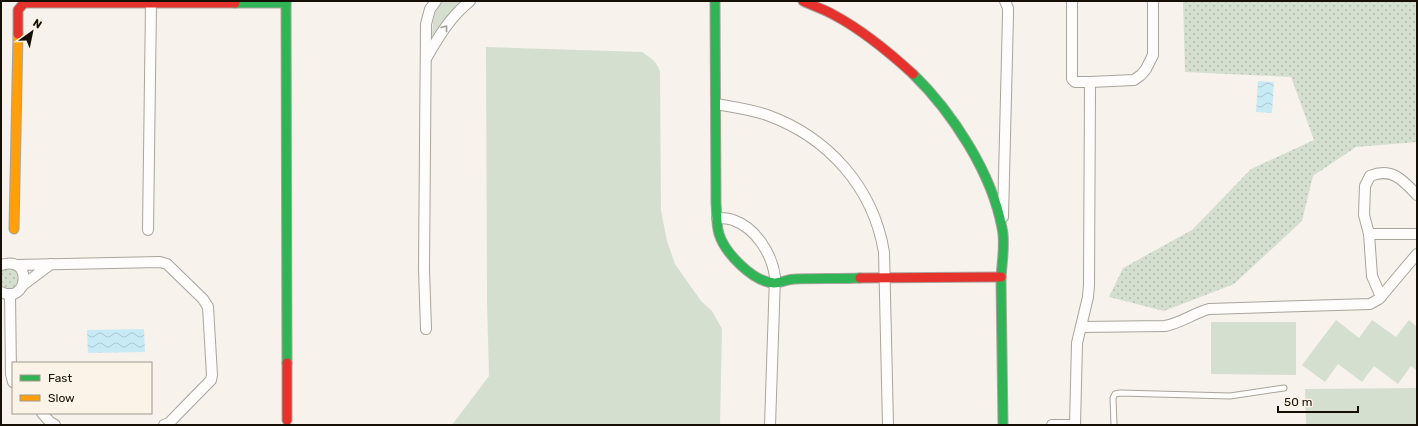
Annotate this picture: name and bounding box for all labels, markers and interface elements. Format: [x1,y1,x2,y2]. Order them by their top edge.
north arrow [12,12,52,52]
text: N [30,16,44,32]
one-way arrow [440,25,447,32]
legend [12,362,152,414]
text: Fast [48,371,72,385]
scale bar [1278,388,1358,414]
text: Slow [48,391,75,405]
text: 50 m [1284,395,1312,409]

